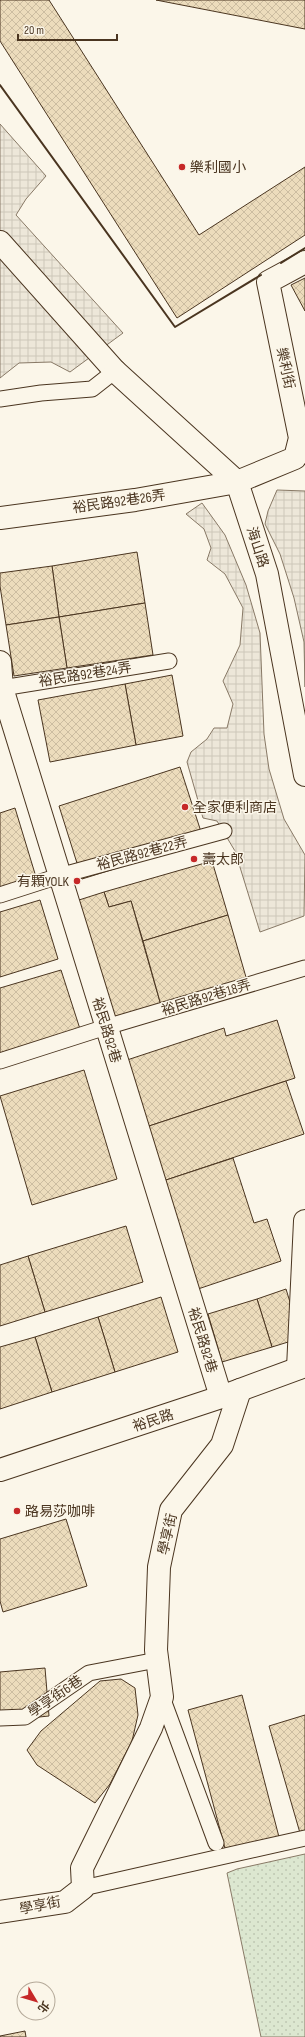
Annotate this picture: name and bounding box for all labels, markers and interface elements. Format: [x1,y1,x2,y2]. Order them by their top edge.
scale bar [18,16,117,42]
text: 20 m [24,23,44,38]
place label: 樂利國小 [190,159,246,176]
marker: 樂利國小 [177,162,187,172]
street label: 樂利街 [273,346,298,390]
street label: 裕民路92巷26弄 [71,487,167,516]
street label: 海山路 [243,525,272,570]
street label: 裕民路92巷24弄 [38,659,133,690]
place label: 全家便利商店 [193,799,277,816]
marker: 全家便利商店 [180,802,190,812]
street label: 裕民路92巷22弄 [95,833,190,874]
place label: 壽太郎 [202,851,244,868]
marker: 壽太郎 [189,854,199,864]
place label: 有顆YOLK [17,873,70,890]
marker: 有顆YOLK [72,876,82,886]
street label: 裕民路92巷18弄 [159,976,253,1019]
street label: 裕民路92巷 [88,995,125,1065]
street label: 裕民路92巷 [184,1305,221,1375]
street label: 裕民路 [131,1406,176,1435]
place label: 路易莎咖啡 [25,1503,95,1520]
marker: 路易莎咖啡 [12,1506,22,1516]
street label: 學享街 [154,1512,180,1556]
street label: 學享街6巷 [25,1672,86,1721]
street label: 學享街 [18,1893,62,1918]
north arrow [16,1981,56,2021]
text: 北 [35,1999,52,2015]

